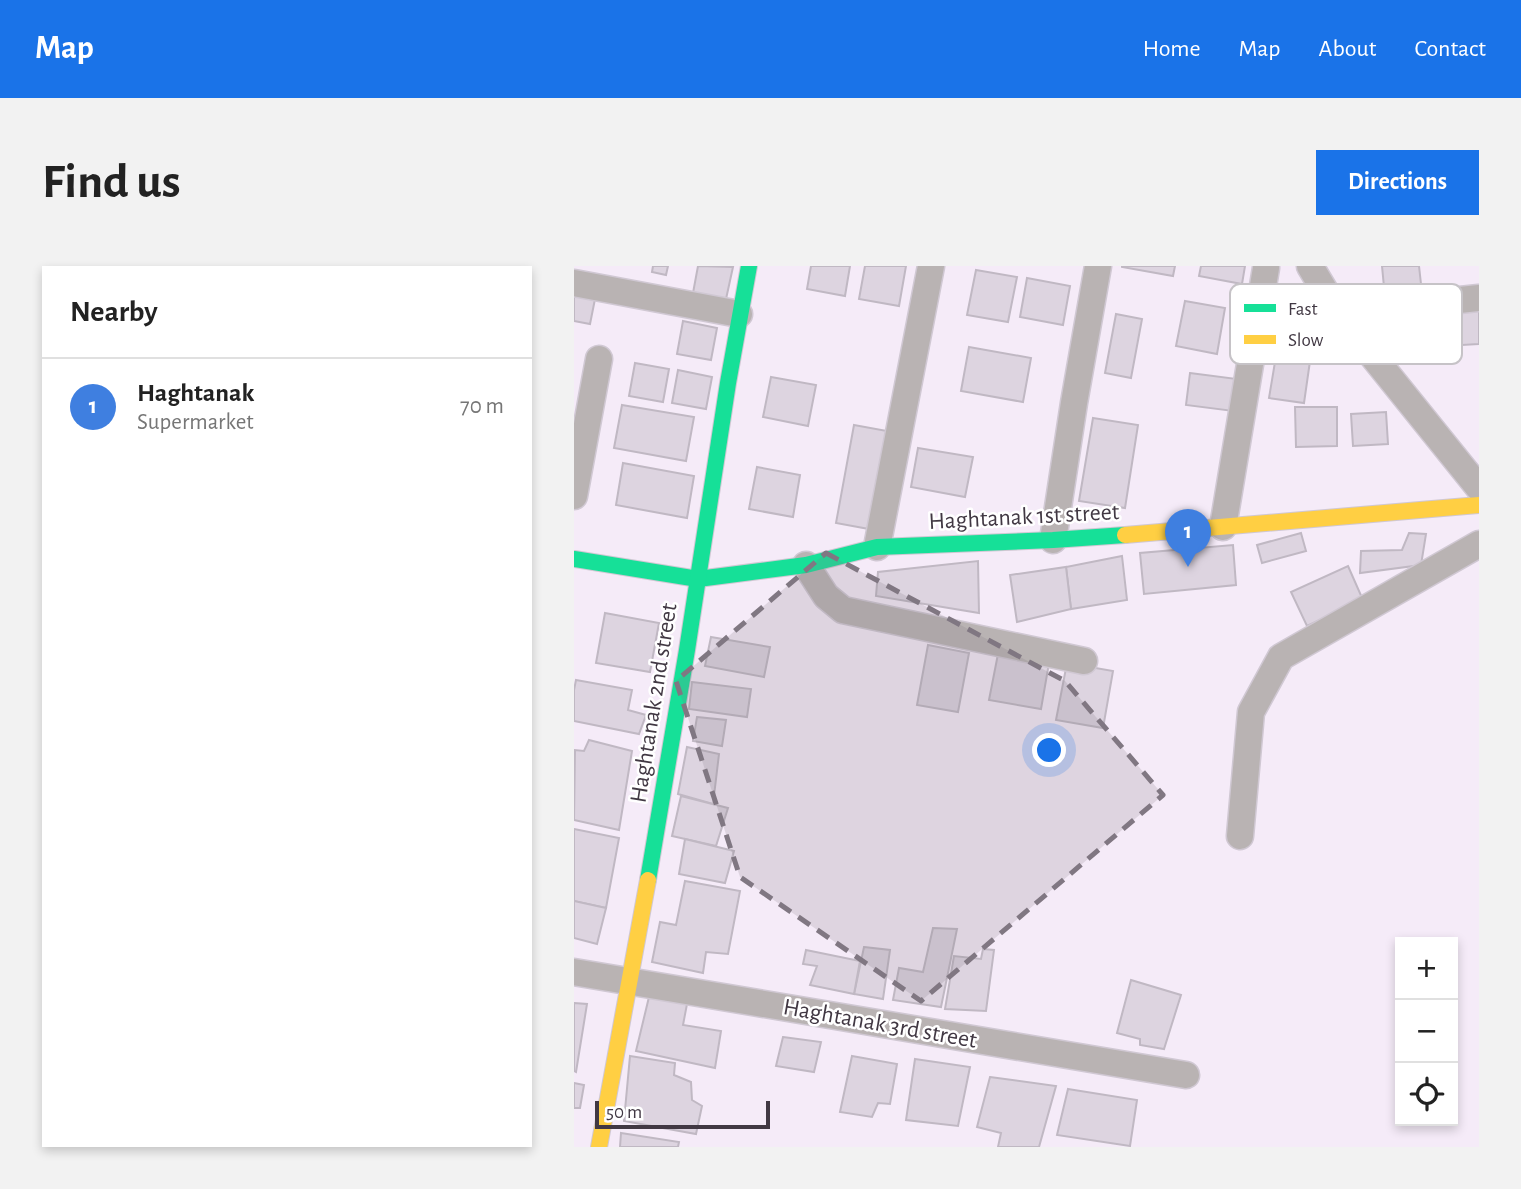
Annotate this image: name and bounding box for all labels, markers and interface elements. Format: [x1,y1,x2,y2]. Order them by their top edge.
text: Map [35,32,94,65]
text: Home [1143,37,1201,61]
text: Map [1239,37,1281,61]
text: About [1319,37,1376,61]
text: Contact [1414,37,1486,61]
button: Directions [1316,150,1479,215]
text: Find us [42,158,181,207]
legend [1230,284,1462,364]
text: Nearby [70,297,158,327]
text: Fast [1288,300,1318,319]
text: Slow [1288,331,1324,350]
text: Haghtanak [137,380,254,406]
text: 1 [89,395,97,418]
text: 70 m [460,395,504,418]
text: Supermarket [137,411,254,434]
street label: Haghtanak 1st street [928,500,1120,534]
pin: 1 [1165,509,1211,567]
street label: Haghtanak 2nd street [626,601,682,805]
your location [1032,733,1066,767]
map controls [1395,937,1458,1126]
button: + [1395,937,1458,1000]
street label: Haghtanak 3rd street [781,995,979,1053]
button: − [1395,1000,1458,1063]
button: locate [1395,1063,1458,1126]
scale bar [595,1098,770,1130]
text: 50 m [606,1103,642,1122]

